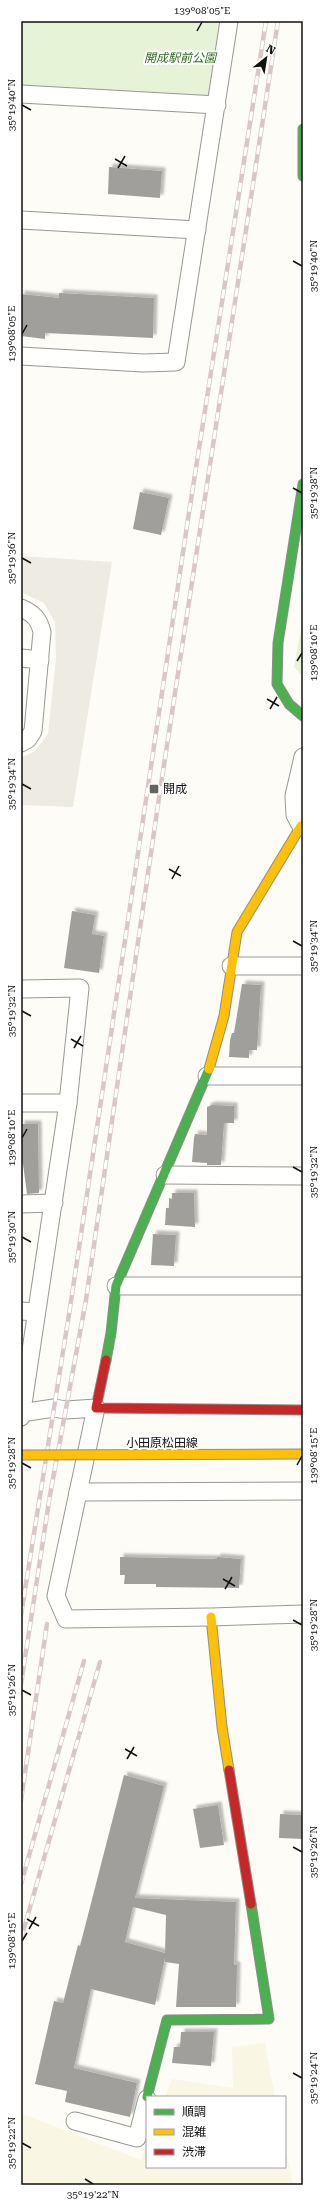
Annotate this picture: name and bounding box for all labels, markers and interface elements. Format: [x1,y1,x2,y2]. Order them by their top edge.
text: 139°08'05"E [174,5,230,16]
north arrow [246,38,286,78]
text: N [264,42,278,58]
park label: 開成駅前公園 [144,51,218,65]
text: 35°19'40"N [6,79,17,131]
text: 35°19'40"N [308,240,319,292]
text: 139°08'05"E [6,306,17,362]
text: 35°19'38"N [308,467,319,519]
text: 35°19'36"N [6,532,17,584]
text: 139°08'10"E [308,625,319,681]
text: 35°19'34"N [6,758,17,810]
place label: 開成 [163,782,187,796]
marker: 開成 [148,783,160,795]
text: 35°19'34"N [308,920,319,972]
text: 35°19'32"N [6,985,17,1037]
text: 139°08'10"E [6,1110,17,1166]
text: 35°19'32"N [308,1146,319,1198]
text: 35°19'30"N [6,1211,17,1263]
text: 139°08'15"E [308,1428,319,1484]
street label: 小田原松田線 [126,1436,198,1450]
text: 35°19'28"N [6,1437,17,1489]
text: 35°19'28"N [308,1599,319,1651]
text: 35°19'26"N [6,1664,17,1716]
text: 35°19'26"N [308,1826,319,1878]
text: 139°08'15"E [6,1913,17,1969]
text: 35°19'24"N [308,2052,319,2104]
legend [146,2096,286,2168]
text: 順調 [182,2105,206,2119]
text: 35°19'22"N [6,2117,17,2169]
text: 混雑 [182,2125,206,2139]
text: 渋滞 [182,2145,206,2159]
text: 35°19'22"N [67,2189,119,2200]

